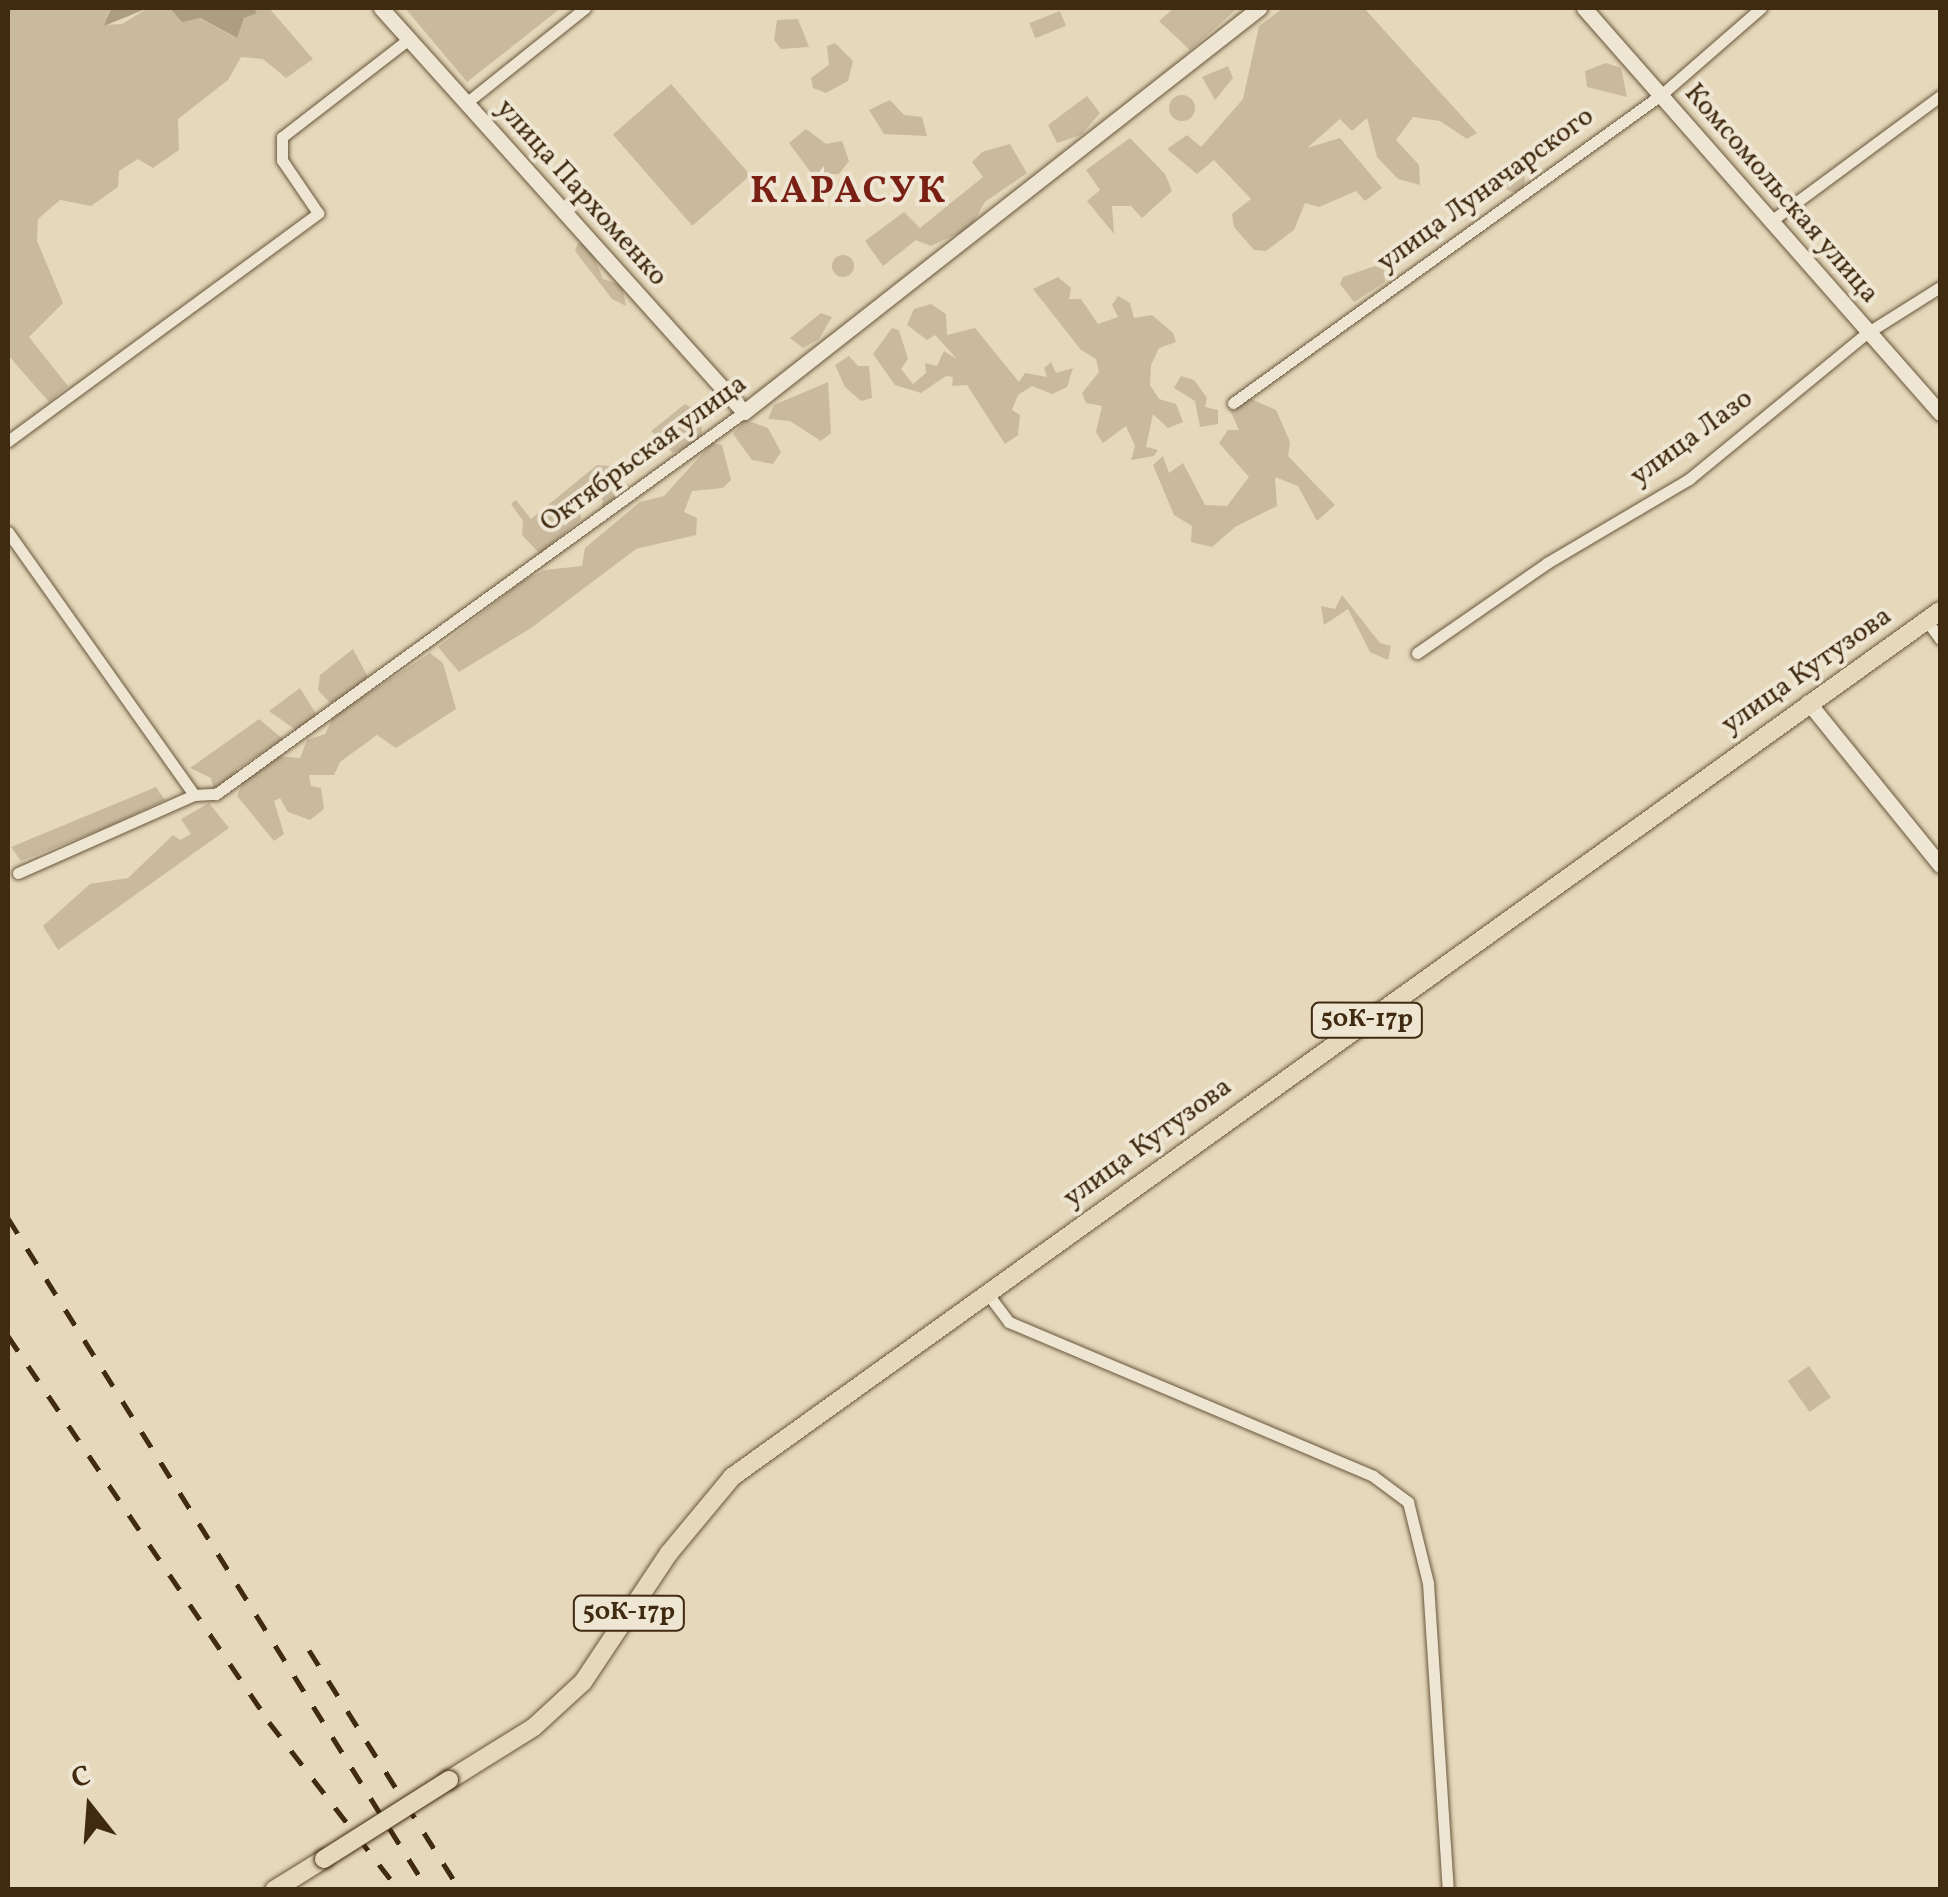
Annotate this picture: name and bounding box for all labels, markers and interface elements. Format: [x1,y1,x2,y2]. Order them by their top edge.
street label: Комсомольская улица [1676,77,1886,311]
street label: улица Пархоменко [488,92,674,294]
street label: улица Луначарского [1371,100,1601,280]
district label: КАРАСУК [750,170,948,216]
street label: Октябрьская улица [534,368,754,540]
street label: улица Лазо [1624,382,1760,494]
street label: улица Кутузова [1715,600,1899,742]
road number: 50К-17р [1310,1000,1424,1040]
street label: улица Кутузова [1057,1071,1239,1215]
road number: 50К-17р [572,1593,686,1633]
north arrow [40,1757,140,1857]
text: С [67,1757,95,1799]

